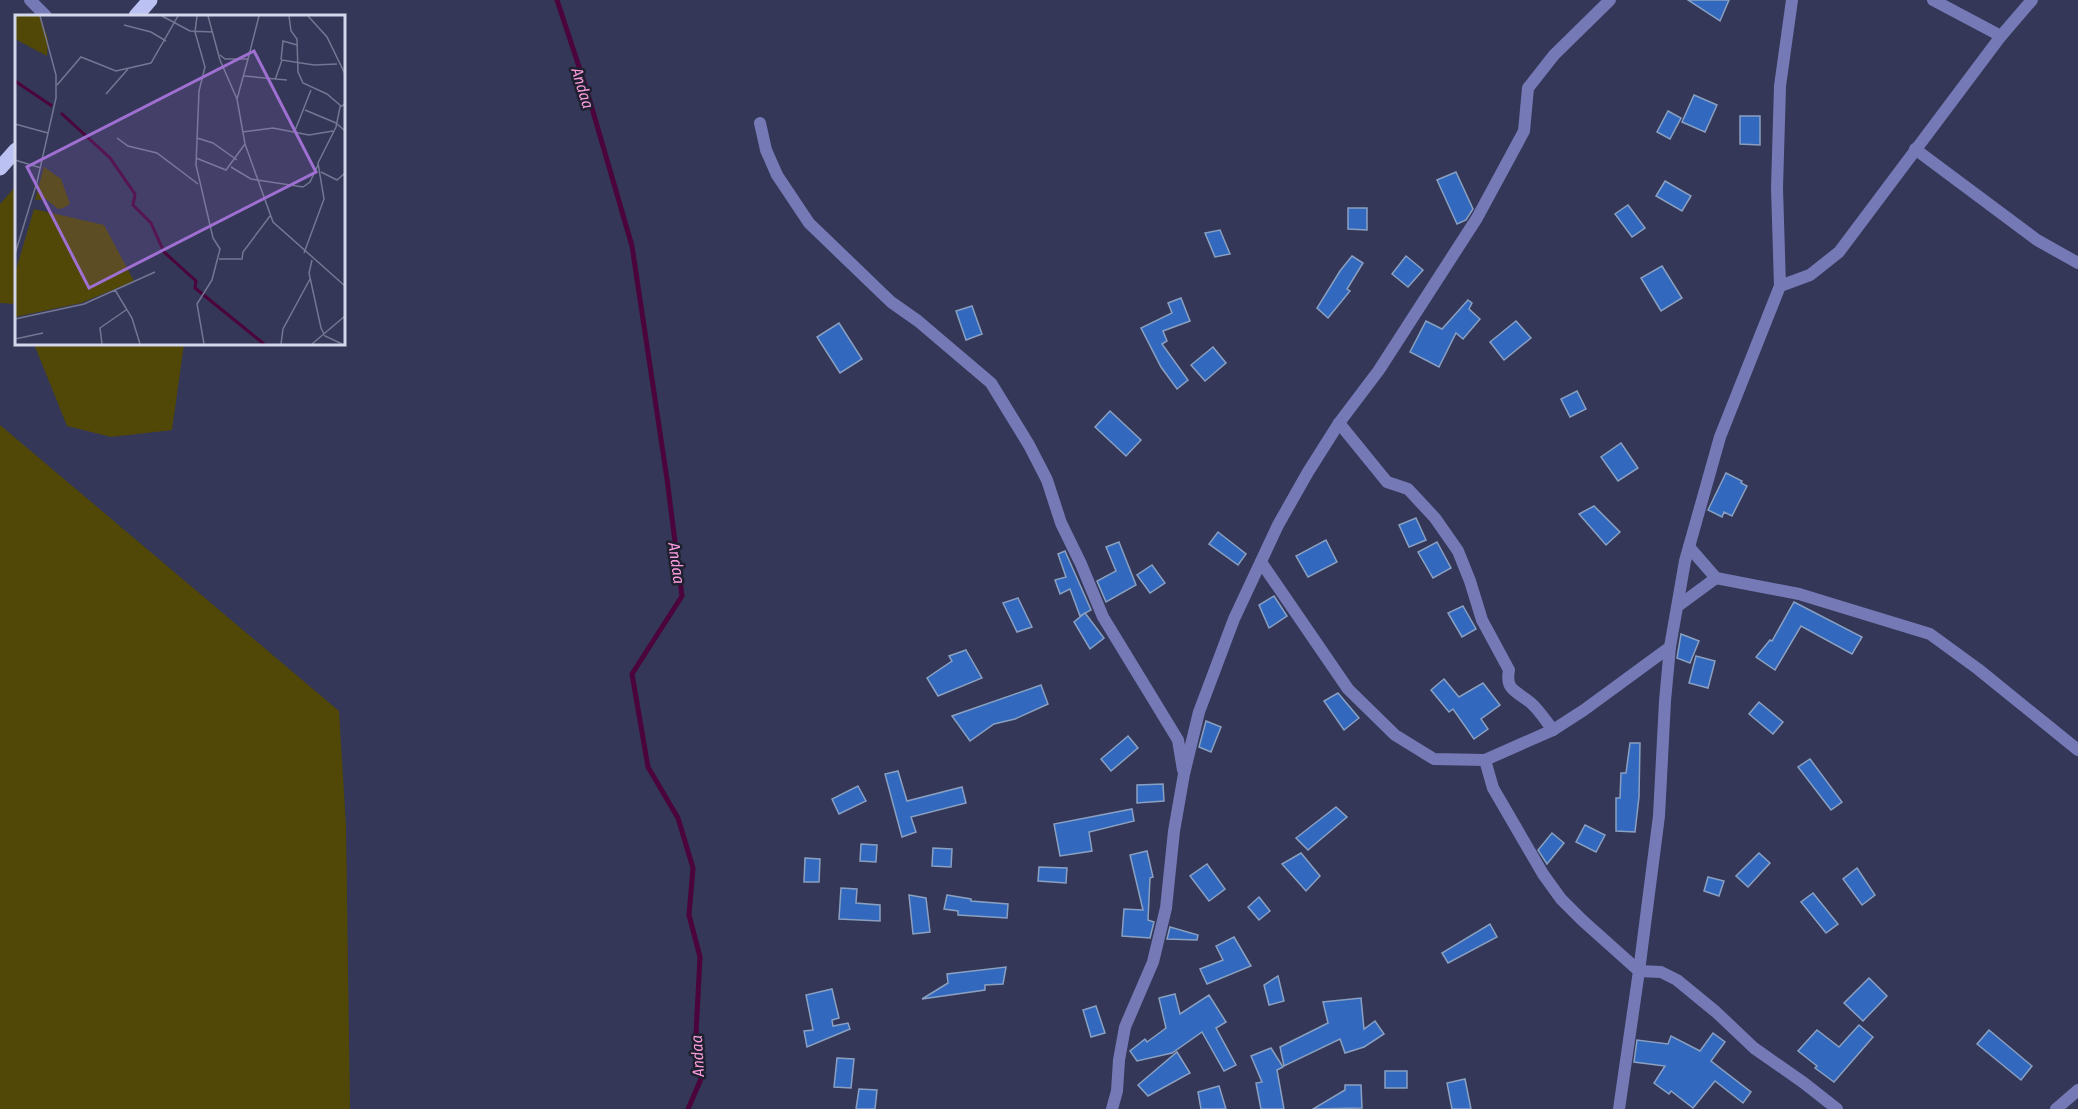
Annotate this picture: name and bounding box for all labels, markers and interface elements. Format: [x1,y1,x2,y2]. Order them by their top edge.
inset map [15,15,345,345]
water label: Andaa [567,64,598,111]
water label: Andaa [664,540,689,585]
water label: Andaa [687,1035,708,1078]

